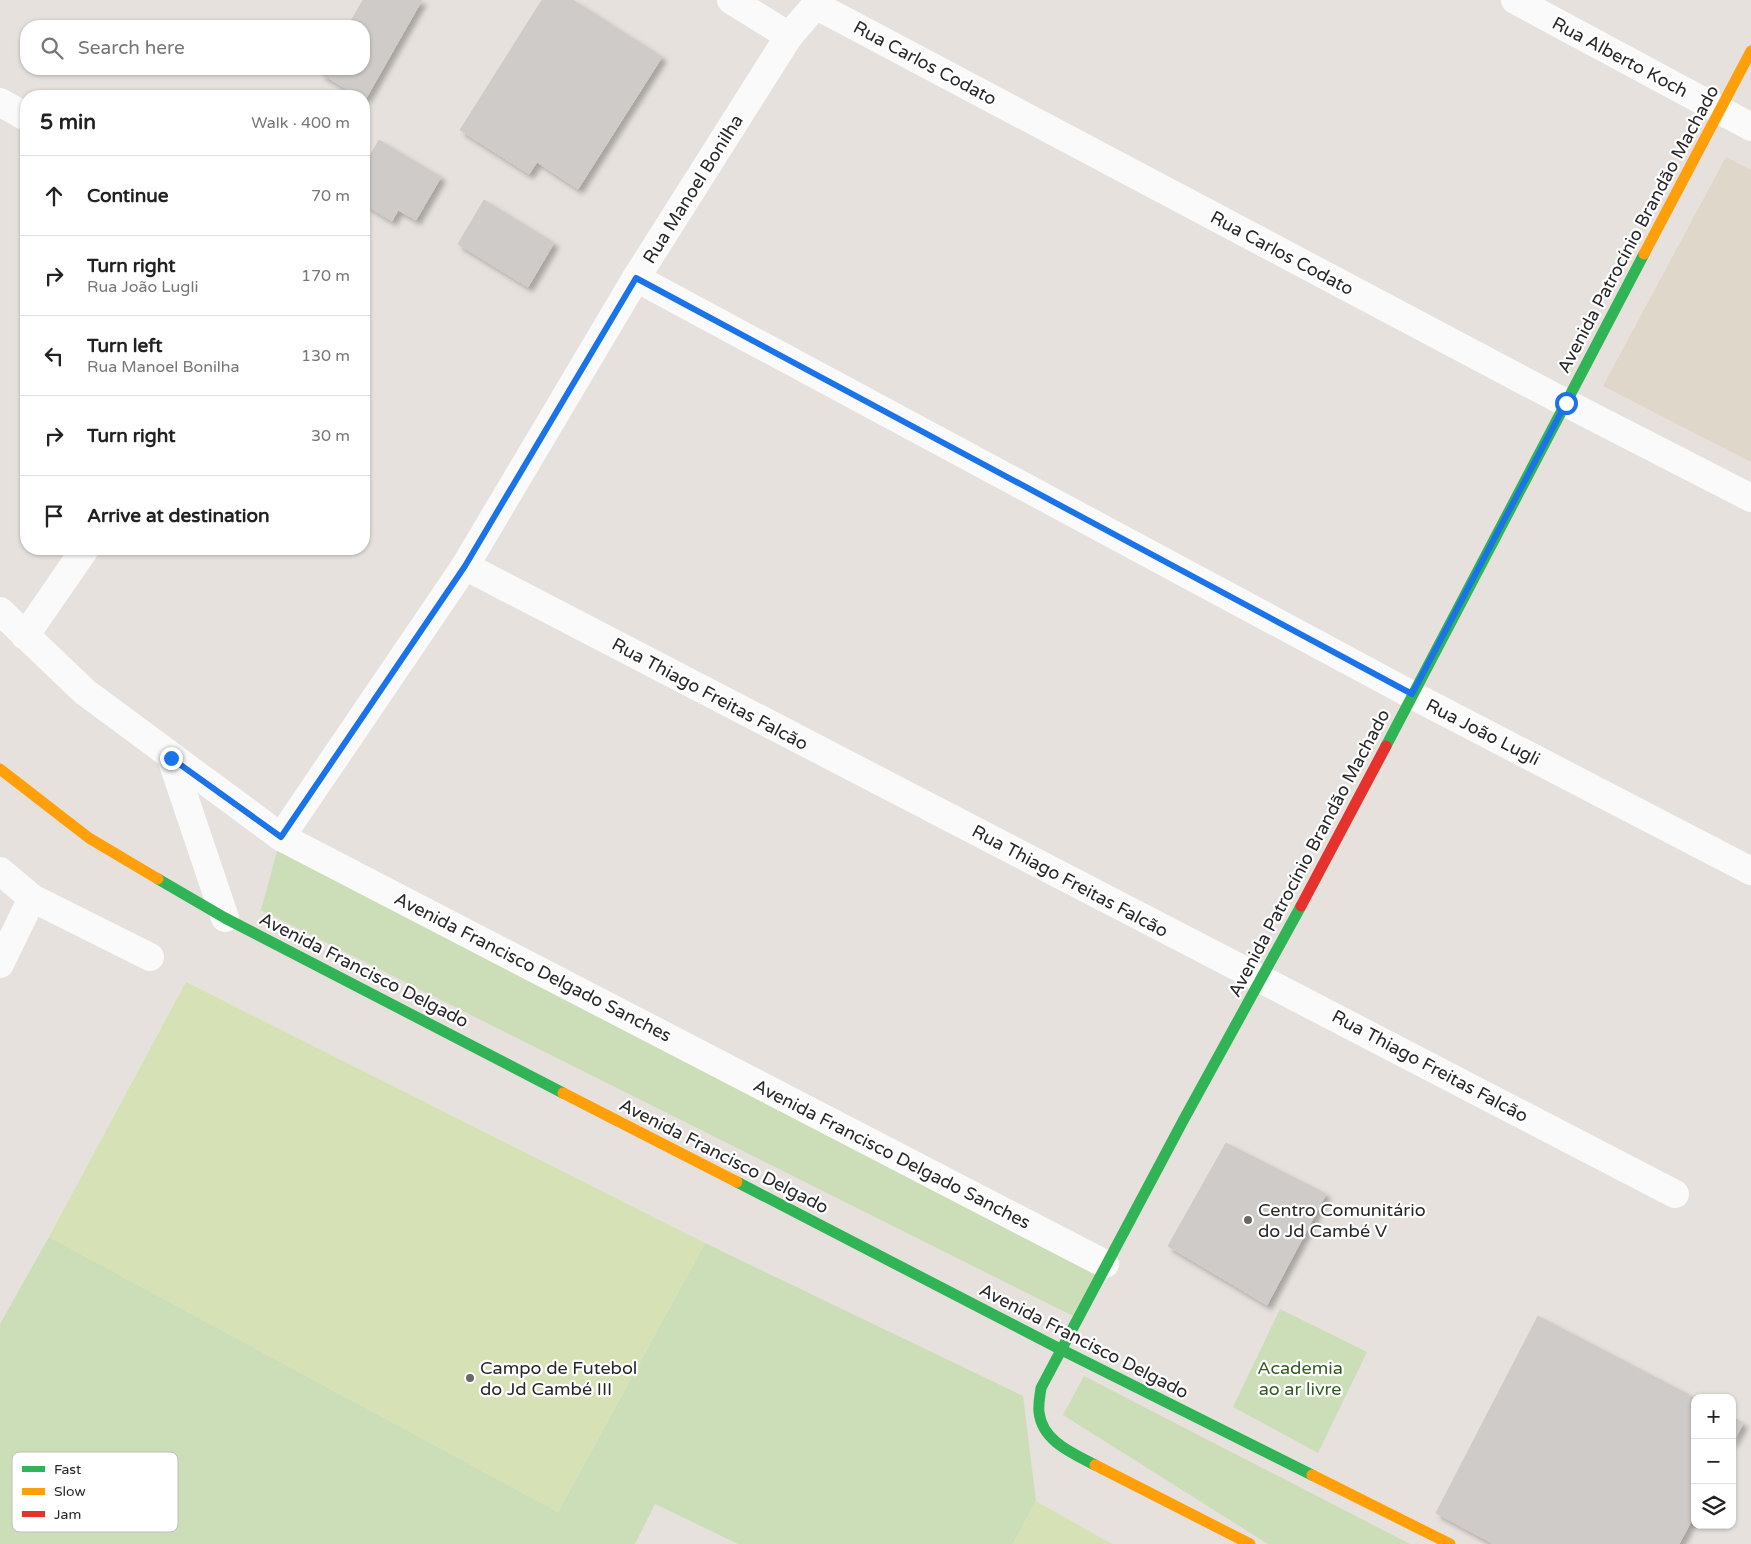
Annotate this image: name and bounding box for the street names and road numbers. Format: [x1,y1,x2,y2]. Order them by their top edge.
street label: Rua Alberto Koch [1548,12,1692,102]
street label: Rua Carlos Codato [850,16,1000,110]
street label: Avenida Patrocínio Brandão Machado [1552,81,1724,377]
street label: Rua Manoel Bonilha [638,110,748,268]
street label: Rua Carlos Codato [1207,206,1357,300]
street label: Rua Thiago Freitas Falcão [608,633,812,755]
street label: Rua João Lugli [1422,694,1544,770]
street label: Avenida Patrocínio Brandão Machado [1223,705,1395,1001]
street label: Rua Thiago Freitas Falcão [968,820,1172,942]
street label: Avenida Francisco Delgado Sanches [391,887,675,1047]
street label: Avenida Francisco Delgado [256,908,472,1032]
street label: Rua Thiago Freitas Falcão [1328,1005,1532,1127]
street label: Avenida Francisco Delgado Sanches [750,1074,1034,1234]
street label: Avenida Francisco Delgado [616,1094,832,1218]
street label: Avenida Francisco Delgado [976,1279,1192,1403]

